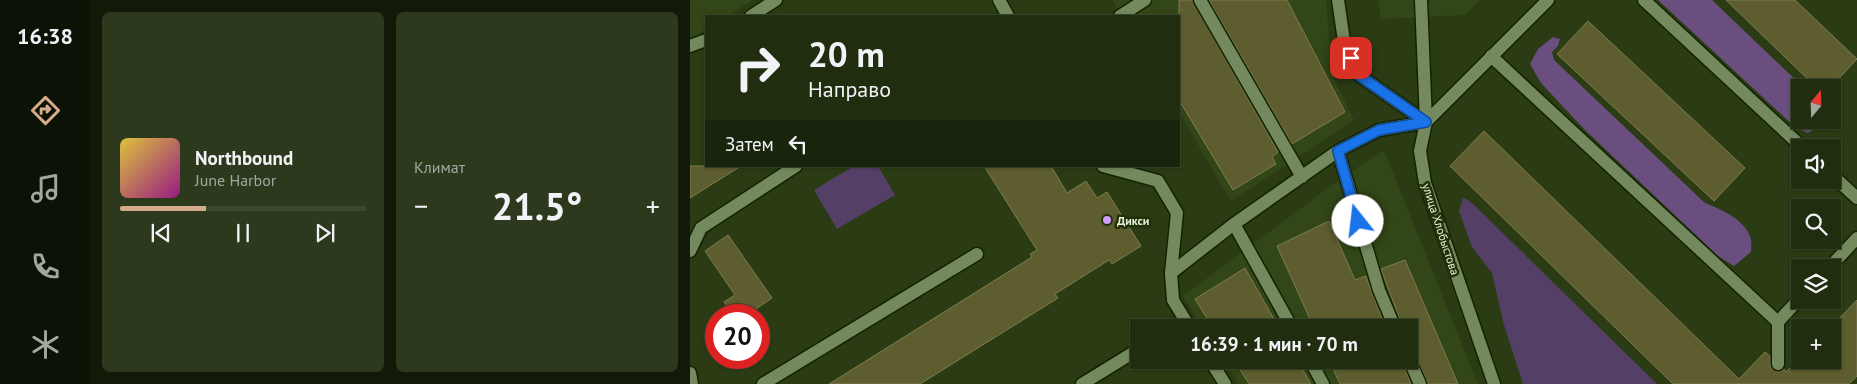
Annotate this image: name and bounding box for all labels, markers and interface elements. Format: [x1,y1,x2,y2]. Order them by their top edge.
text: 16:38 [17,22,73,50]
text: 20 m [808,31,885,77]
icon: right [725,35,790,100]
pin [1330,37,1372,79]
icon: arrive [1337,44,1365,72]
text: Направо [808,75,891,103]
north arrow [1791,79,1841,129]
map controls [1791,79,1841,369]
icon: directions [28,93,63,128]
icon: left [784,130,812,158]
text: Затем [725,132,774,156]
button: sound [1791,139,1841,189]
text: Northbound [195,146,293,170]
text: Климат [414,157,465,177]
text: June Harbor [195,170,276,190]
icon: music [28,171,63,206]
text: 21.5° [492,181,582,230]
street label: улица Хлобыстова [1419,181,1463,277]
text: − [414,187,428,224]
text: + [646,187,660,224]
position arrow [1331,194,1383,246]
button: search [1791,199,1841,249]
place label: Дикси [1117,213,1149,228]
marker: Дикси [1101,214,1113,226]
icon: previous [147,219,175,247]
icon: pause [229,219,257,247]
icon: next [311,219,339,247]
icon: phone [28,249,63,284]
button: layers [1791,259,1841,309]
speed limit sign: 20 [705,304,770,369]
button: + [1791,319,1841,369]
icon: climate [28,327,63,362]
text: 16:39 · 1 мин · 70 m [1190,332,1358,356]

